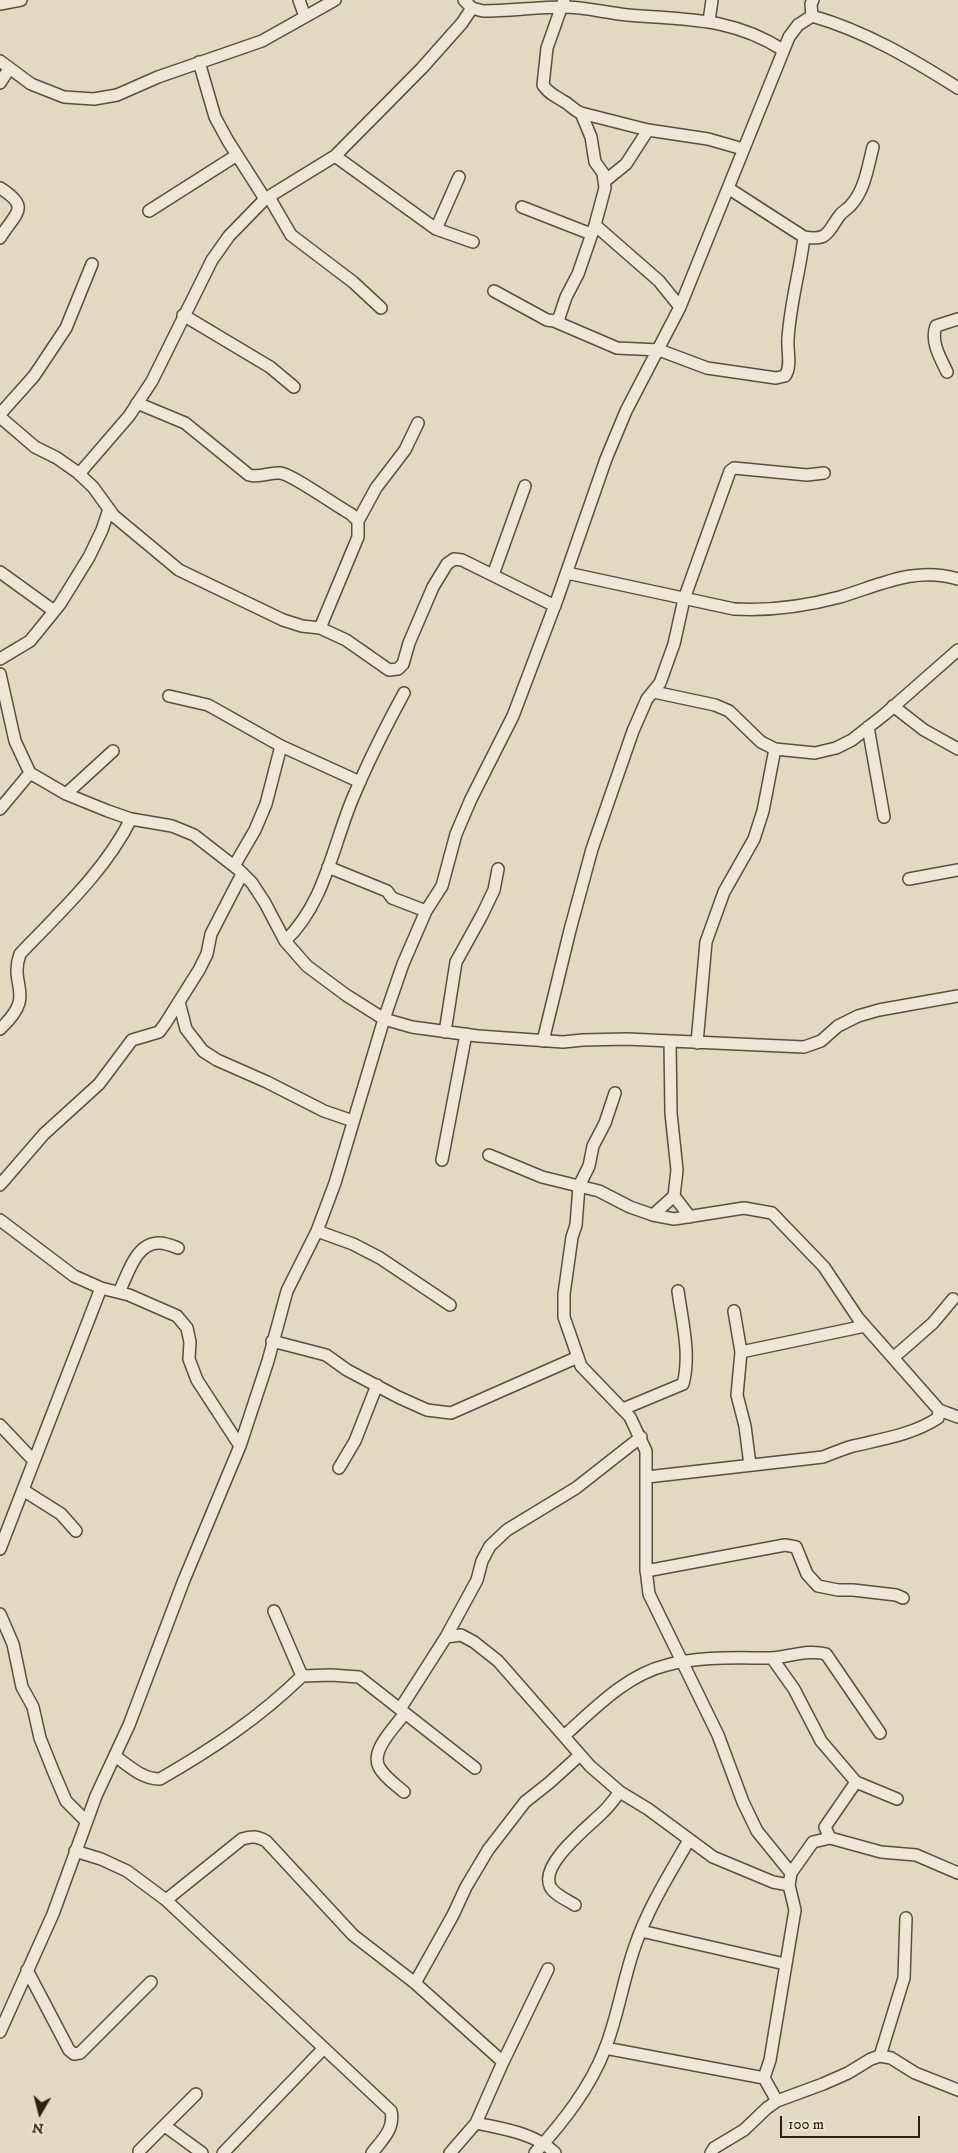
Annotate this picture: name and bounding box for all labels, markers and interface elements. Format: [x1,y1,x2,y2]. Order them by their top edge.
north arrow [15,2088,65,2138]
scale bar [783,2106,923,2138]
text: 100 m [788,2115,824,2134]
text: N [31,2118,45,2138]

